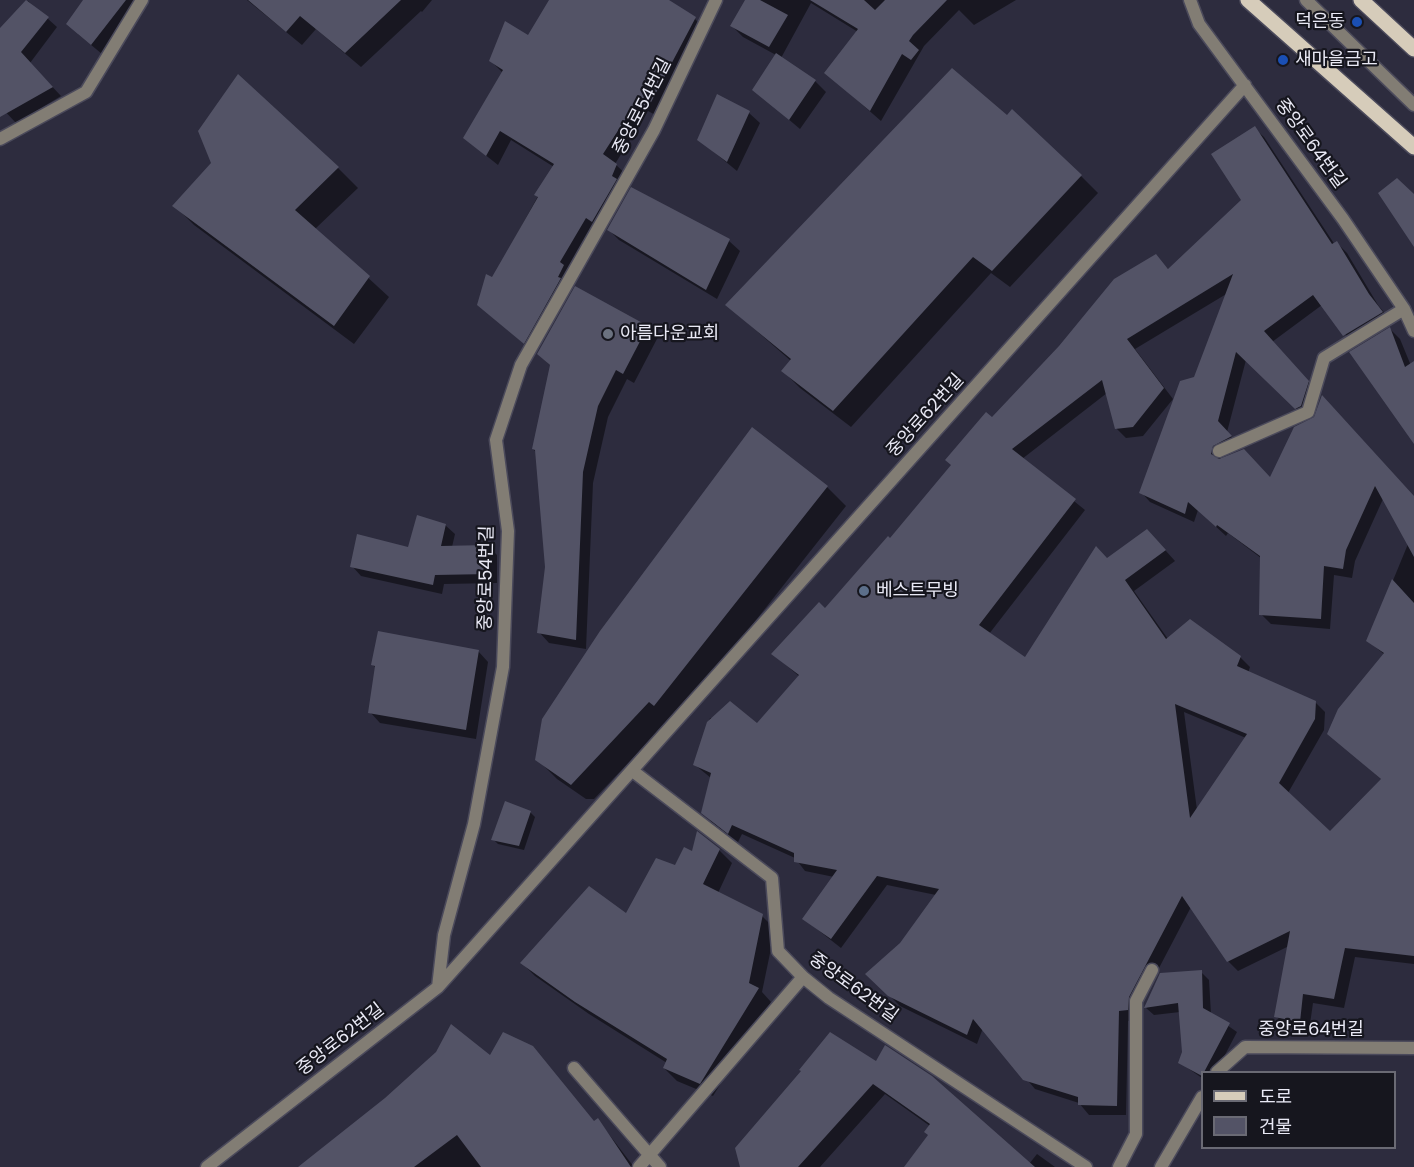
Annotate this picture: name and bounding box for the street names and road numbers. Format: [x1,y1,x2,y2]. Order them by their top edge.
street label: 중앙로54번길 [609,55,677,159]
street label: 중앙로64번길 [1270,95,1350,193]
street label: 중앙로62번길 [883,370,969,462]
street label: 중앙로54번길 [475,525,499,631]
street label: 중앙로62번길 [804,949,902,1027]
street label: 중앙로62번길 [293,999,389,1081]
street label: 중앙로64번길 [1258,1019,1364,1041]

